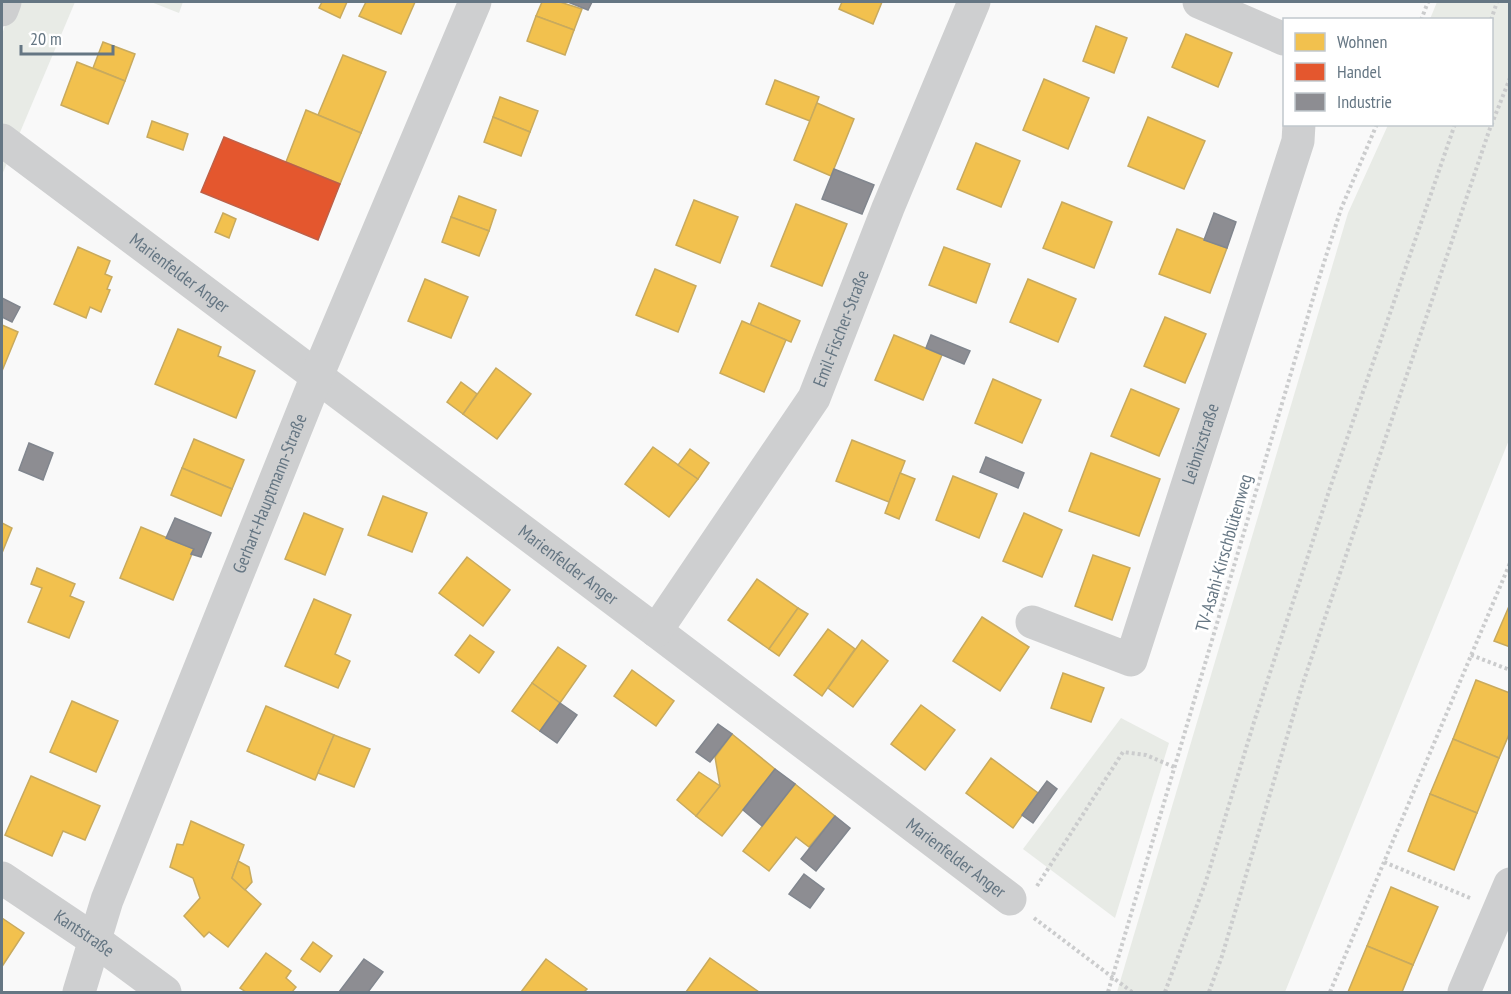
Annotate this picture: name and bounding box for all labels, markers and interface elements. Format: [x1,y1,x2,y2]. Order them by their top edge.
scale bar [21,18,112,56]
legend [1283,18,1493,126]
text: 20 m [30,27,62,50]
text: Wohnen [1337,30,1387,53]
text: Handel [1337,60,1382,83]
text: Industrie [1337,90,1392,113]
street label: Marienfelder Anger [125,228,234,318]
street label: Emil-Fischer-Straße [807,267,874,390]
street label: Leibnizstraße [1176,401,1224,487]
street label: Gerhart-Hauptmann-Straße [227,410,312,577]
street label: TV-Asahi-Kirschblütenweg [1190,471,1257,634]
street label: Marienfelder Anger [514,520,623,610]
street label: Marienfelder Anger [902,813,1011,903]
street label: Kantstraße [50,904,119,962]

